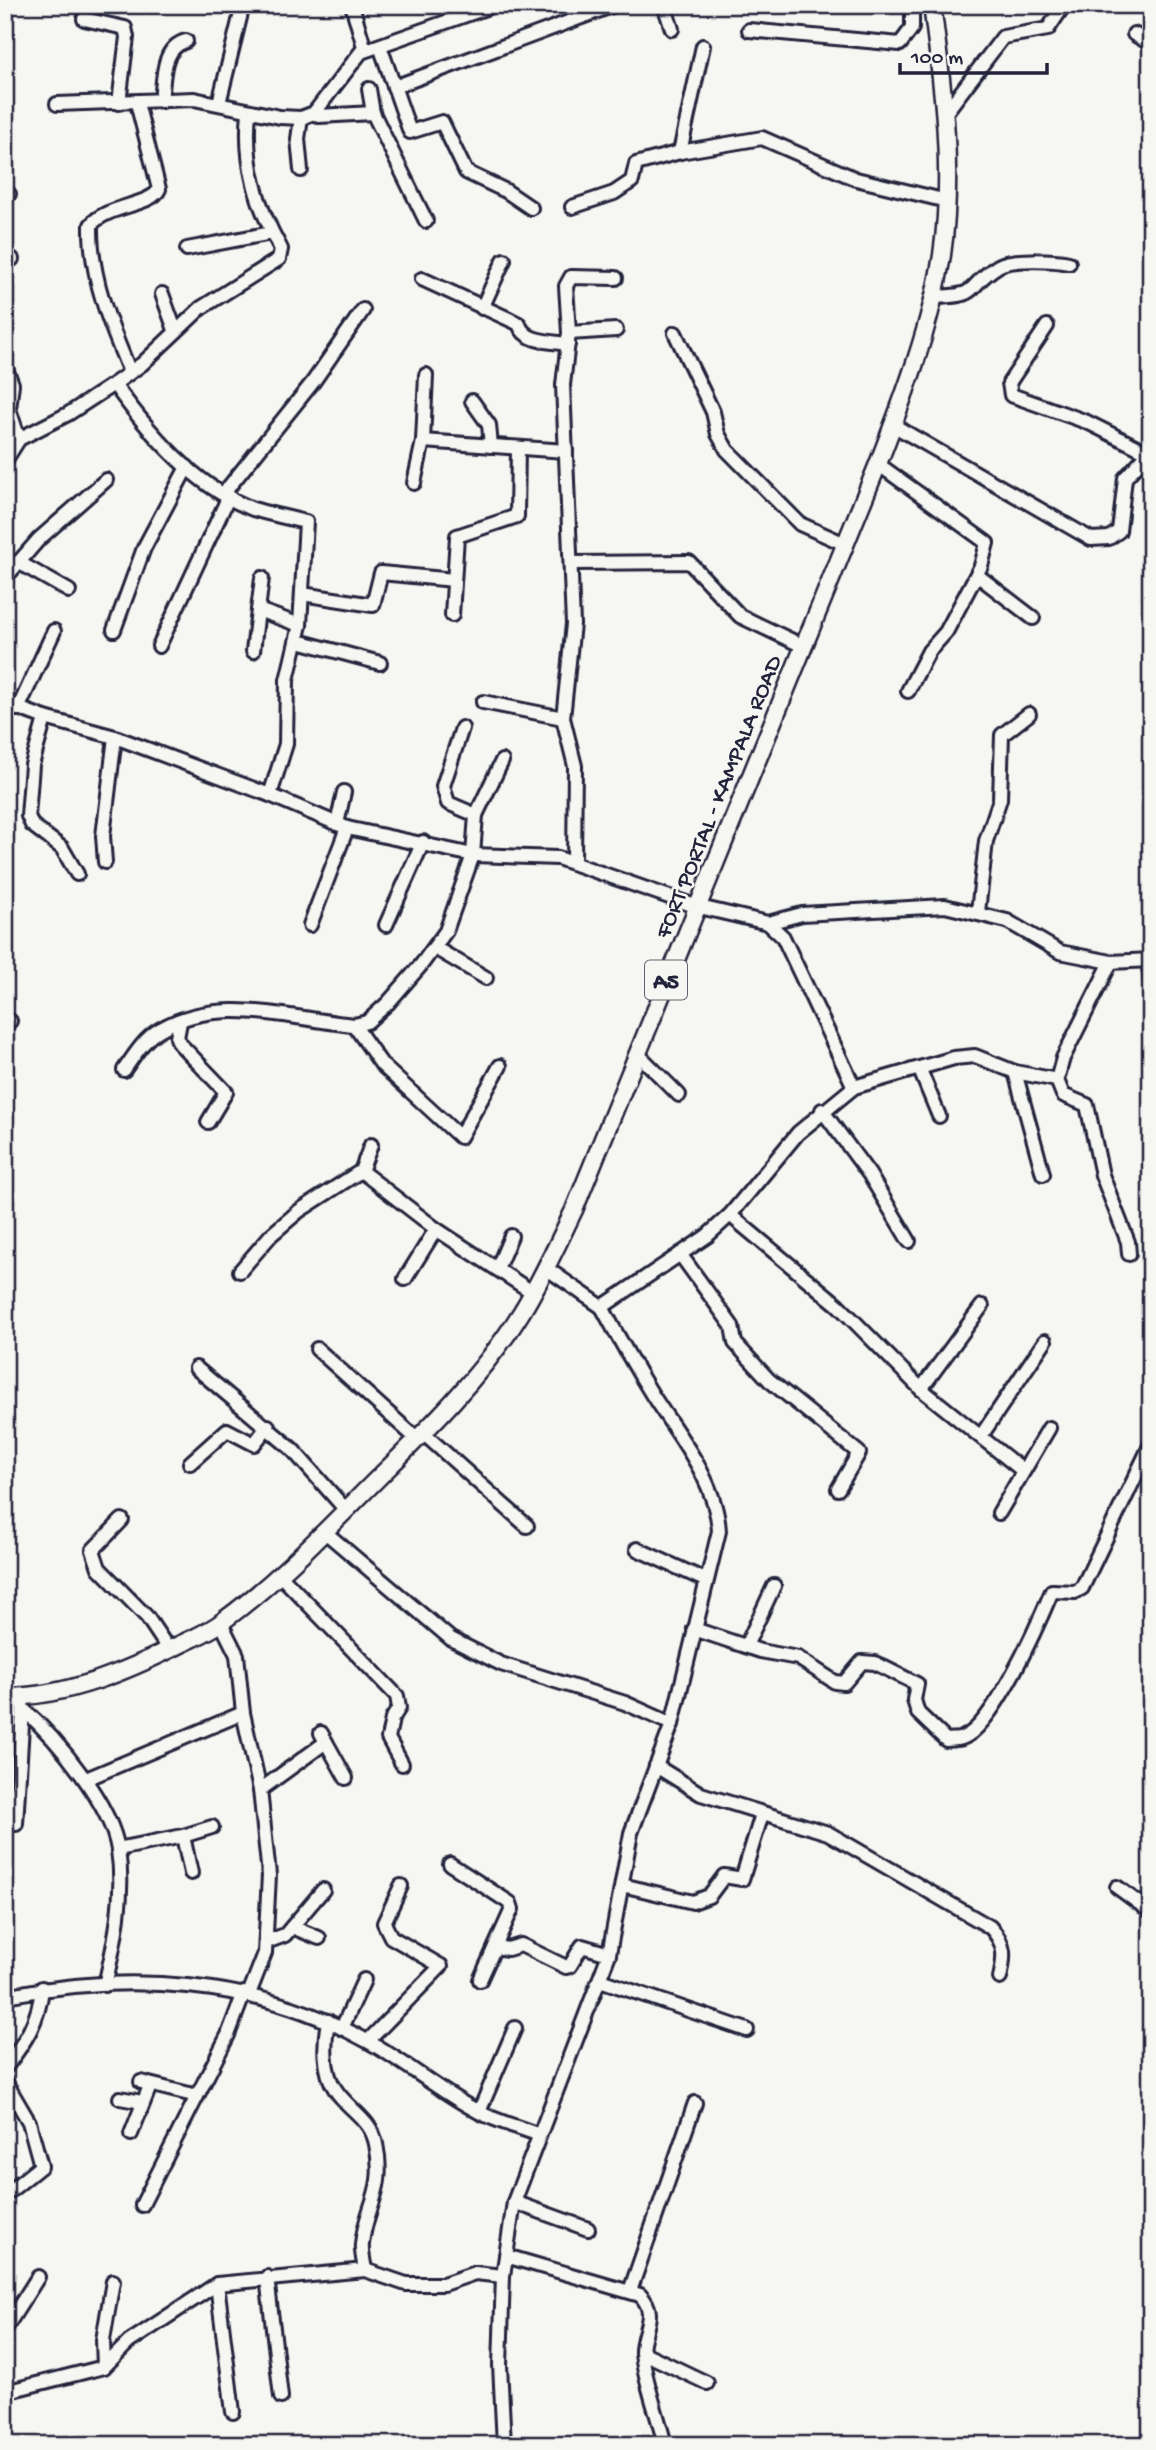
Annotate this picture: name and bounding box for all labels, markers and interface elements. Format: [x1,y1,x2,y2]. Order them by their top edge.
scale bar [900,32,1048,76]
text: 100 m [910,47,963,72]
street label: FORT PORTAL - KAMPALA ROAD [650,651,790,944]
road number: A5 [645,960,687,1000]

